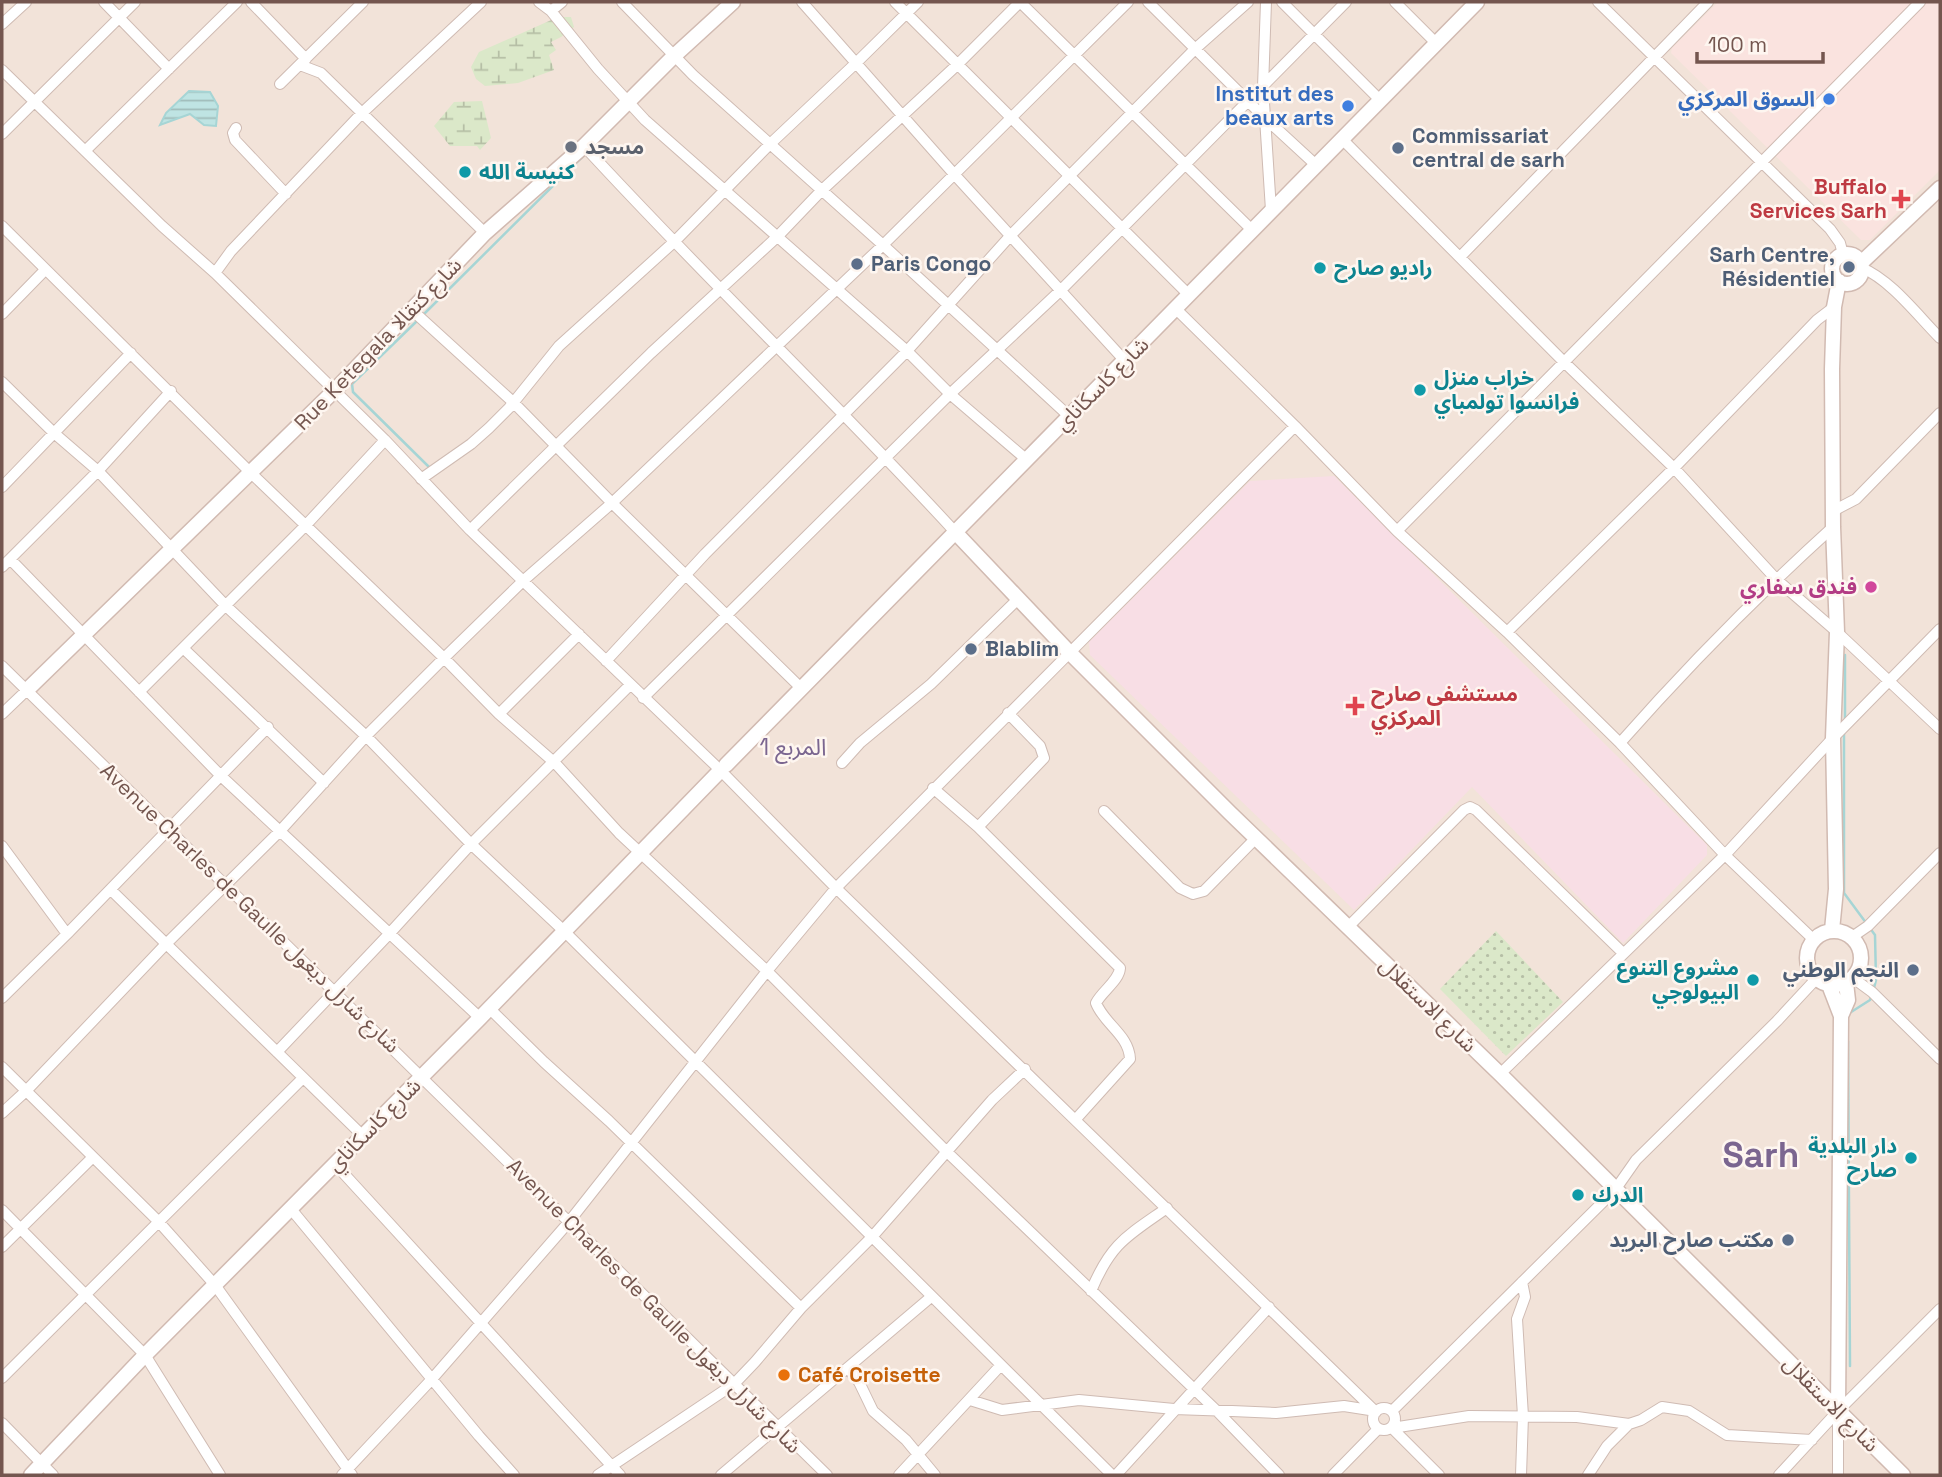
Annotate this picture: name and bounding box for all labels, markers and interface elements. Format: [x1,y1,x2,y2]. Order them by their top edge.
scale bar [1697,21,1823,65]
text: 100 m [1708,31,1767,58]
place label: Institut des beaux arts [1216,80,1334,131]
place label: السوق المركزي [1678,85,1815,116]
marker: السوق المركزي [1821,91,1837,107]
marker: Institut des beaux arts [1340,98,1356,114]
place label: Commissariat central de sarh [1412,122,1565,173]
place label: مسجد [585,133,644,160]
marker: مسجد [563,139,579,155]
marker: Commissariat central de sarh [1390,140,1406,156]
place label: كنيسة الله [479,158,575,185]
marker: كنيسة الله [457,164,473,180]
place label: Buffalo Services Sarh [1750,173,1887,224]
marker: Buffalo Services Sarh [1893,191,1909,207]
place label: Sarh Centre, Résidentiel [1710,241,1835,292]
place label: Paris Congo [871,250,991,277]
street label: Rue Ketegala شارع كتقالا [288,252,469,437]
place label: راديو صارح [1334,254,1433,283]
marker: Paris Congo [849,256,865,272]
marker: Sarh Centre, Résidentiel [1841,259,1857,275]
marker: راديو صارح [1312,260,1328,276]
street label: شارع كاسكاناي [1049,331,1156,438]
place label: خراب منزل فرانسوا تولمباي [1434,364,1579,419]
marker: خراب منزل فرانسوا تولمباي [1412,382,1428,398]
place label: فندق سفاري [1740,573,1857,604]
marker: فندق سفاري [1863,579,1879,595]
place label: Blablim [985,635,1059,662]
marker: Blablim [963,641,979,657]
place label: مستشفى صارح المركزي [1371,680,1518,735]
marker: مستشفى صارح المركزي [1345,696,1365,716]
district label: المربع 1 [759,732,827,764]
street label: Avenue Charles de Gaulle شارع شارل ديغول [93,757,406,1060]
street label: شارع الاستقلال [1372,951,1483,1059]
place label: مشروع التنوع البيولوجي [1617,954,1739,1009]
place label: النجم الوطني [1783,956,1899,987]
marker: النجم الوطني [1905,962,1921,978]
marker: مشروع التنوع البيولوجي [1745,972,1761,988]
street label: شارع كاسكاناي [321,1072,428,1179]
place label: دار البلدية صارح [1808,1132,1897,1185]
district label: Sarh [1723,1133,1799,1177]
marker: دار البلدية صارح [1903,1150,1919,1166]
street label: Avenue Charles de Gaulle شارع شارل ديغول [500,1152,808,1460]
place label: الدرك [1592,1181,1644,1208]
marker: الدرك [1570,1187,1586,1203]
place label: مكتب صارح البريد [1609,1226,1774,1255]
marker: مكتب صارح البريد [1780,1232,1796,1248]
street label: شارع الاستقلال [1776,1350,1885,1459]
place label: Café Croisette [798,1361,941,1388]
marker: Café Croisette [776,1367,792,1383]

